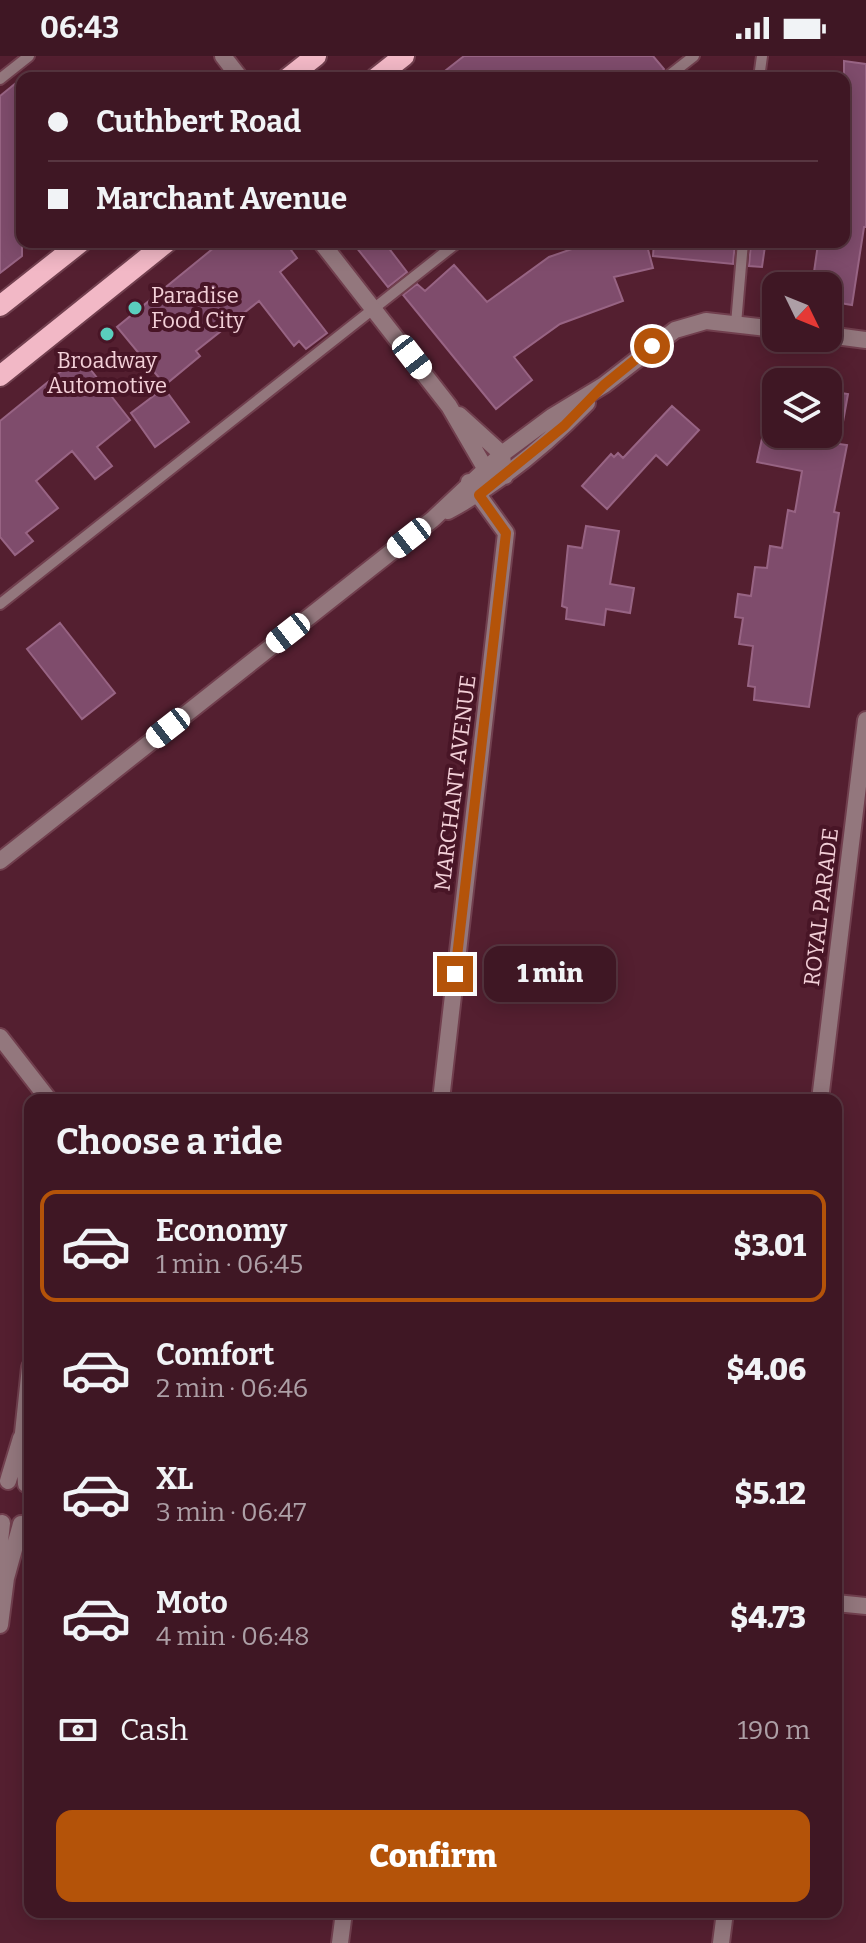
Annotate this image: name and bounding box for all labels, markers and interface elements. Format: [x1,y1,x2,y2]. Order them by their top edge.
text: 06:43 [40,10,119,46]
text: Cuthbert Road [96,104,301,140]
text: Marchant Avenue [96,181,347,217]
north arrow [762,272,842,352]
map controls [762,272,842,448]
place label: Paradise Food City [151,282,245,334]
marker: Paradise Food City [126,299,144,317]
marker: Broadway Automotive [98,325,116,343]
route start [634,328,670,364]
car [388,331,436,383]
place label: Broadway Automotive [47,347,167,399]
button: layers [762,368,842,448]
car [383,514,435,562]
car [262,609,314,657]
street label: MARCHANT AVENUE [428,673,482,893]
car [142,704,194,752]
street label: ROYAL PARADE [798,827,844,987]
callout: 1 min [483,946,615,1002]
route end [437,956,473,992]
text: 1 min [517,958,583,989]
text: Choose a ride [56,1120,283,1164]
icon: car [60,1210,132,1282]
text: Economy [156,1213,287,1249]
text: $3.01 [734,1228,806,1264]
text: 1 min · 06:45 [156,1249,303,1280]
icon: car [60,1334,132,1406]
text: Comfort [156,1337,274,1373]
text: $4.06 [726,1352,806,1388]
text: 2 min · 06:46 [156,1373,308,1404]
icon: car [60,1458,132,1530]
text: XL [156,1461,193,1497]
text: $5.12 [735,1476,806,1512]
text: 3 min · 06:47 [156,1497,306,1528]
icon: car [60,1582,132,1654]
text: Moto [156,1585,228,1621]
text: $4.73 [730,1600,806,1636]
text: 4 min · 06:48 [156,1621,310,1652]
icon: cash [56,1708,100,1752]
text: Cash [120,1712,188,1748]
text: 190 m [738,1715,810,1746]
button: Confirm [56,1810,810,1902]

